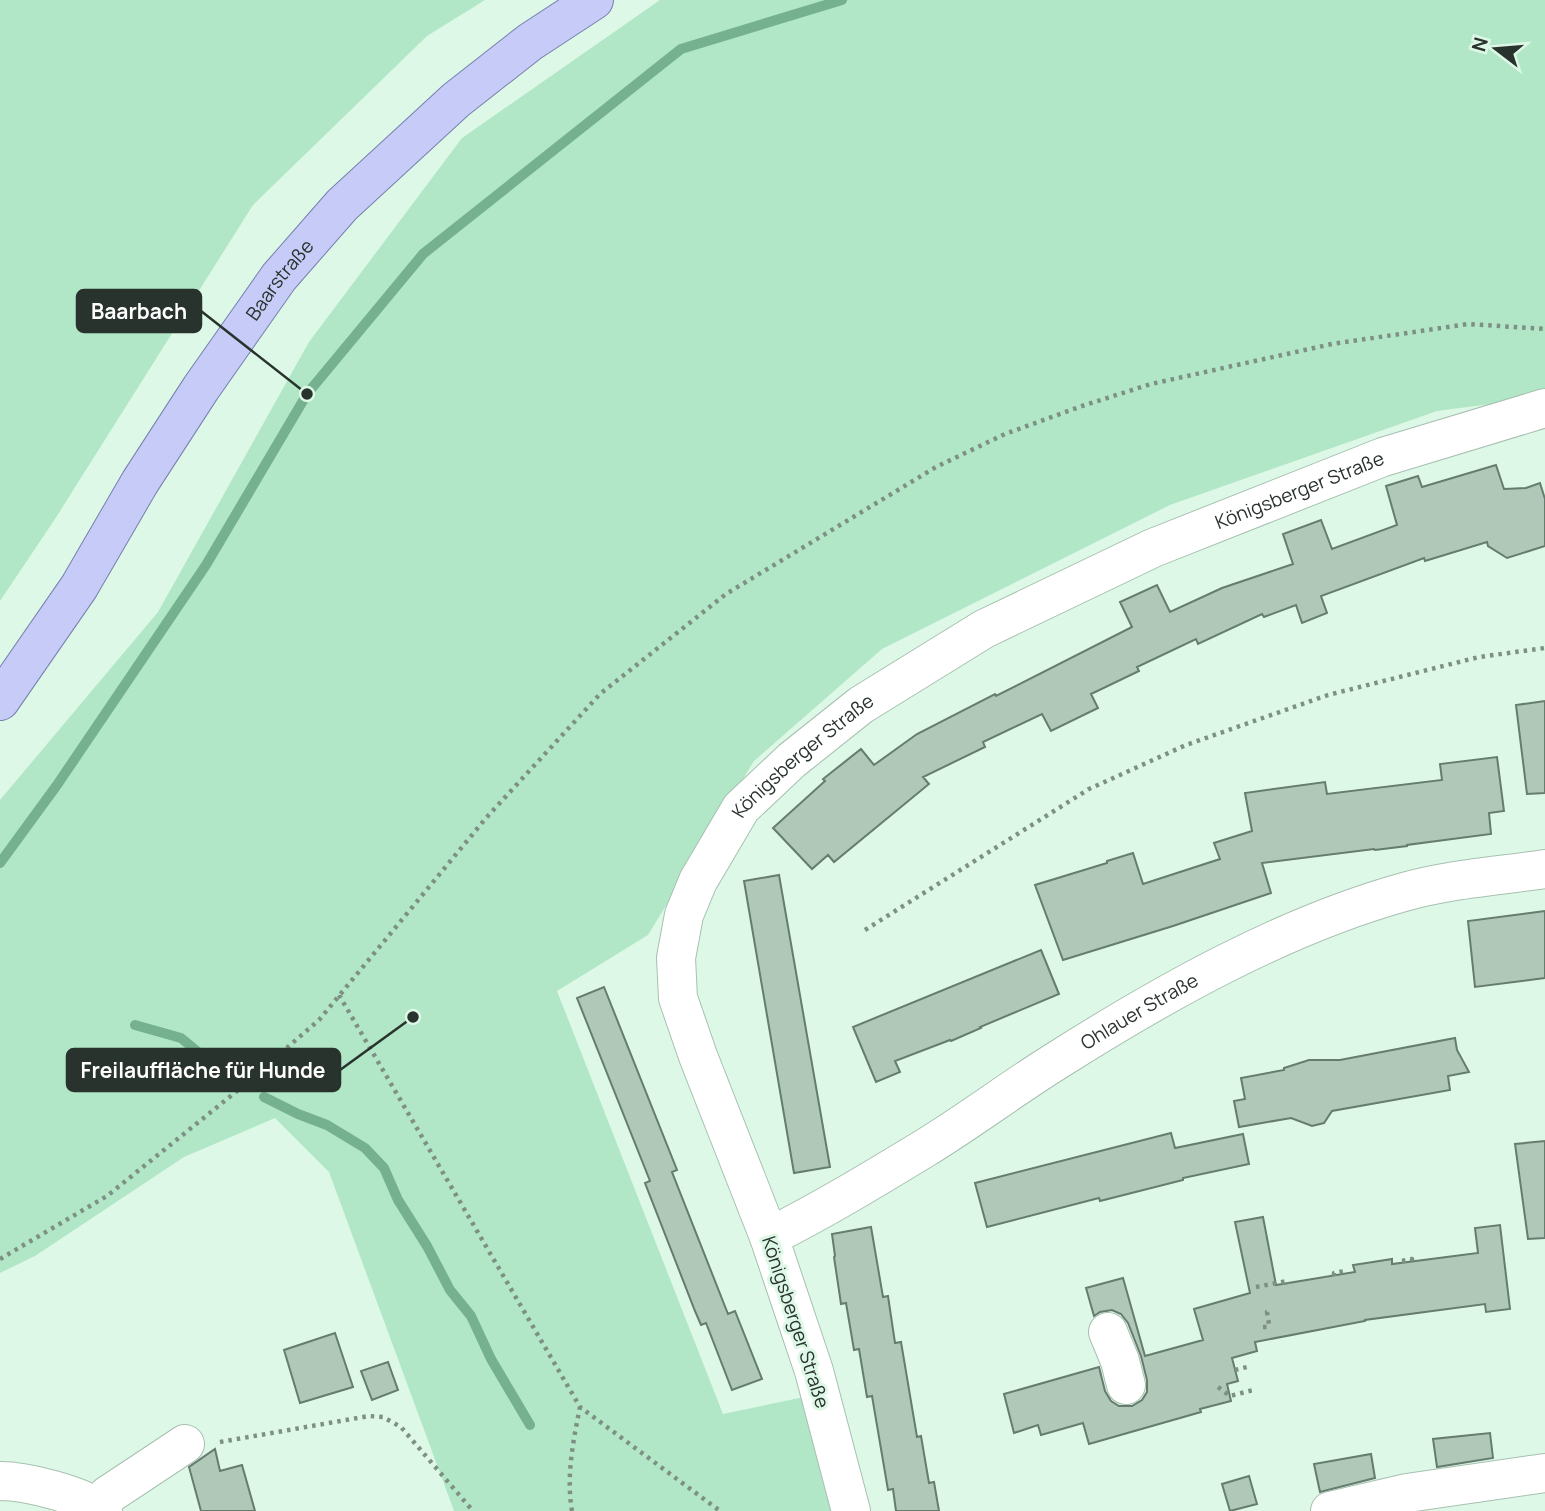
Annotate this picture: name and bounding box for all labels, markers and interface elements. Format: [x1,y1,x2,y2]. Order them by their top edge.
north arrow [1461,14,1531,84]
text: N [1465,34,1494,54]
street label: Baarstraße [240,234,319,325]
callout: Baarbach [77,290,201,332]
text: Baarbach [91,297,187,325]
street label: Königsberger Straße [1211,445,1388,535]
street label: Königsberger Straße [725,687,878,822]
street label: Ohlauer Straße [1076,967,1203,1056]
callout: Freilauffläche für Hunde [67,1049,340,1091]
text: Freilauffläche für Hunde [80,1056,326,1084]
street label: Königsberger Straße [756,1233,836,1411]

